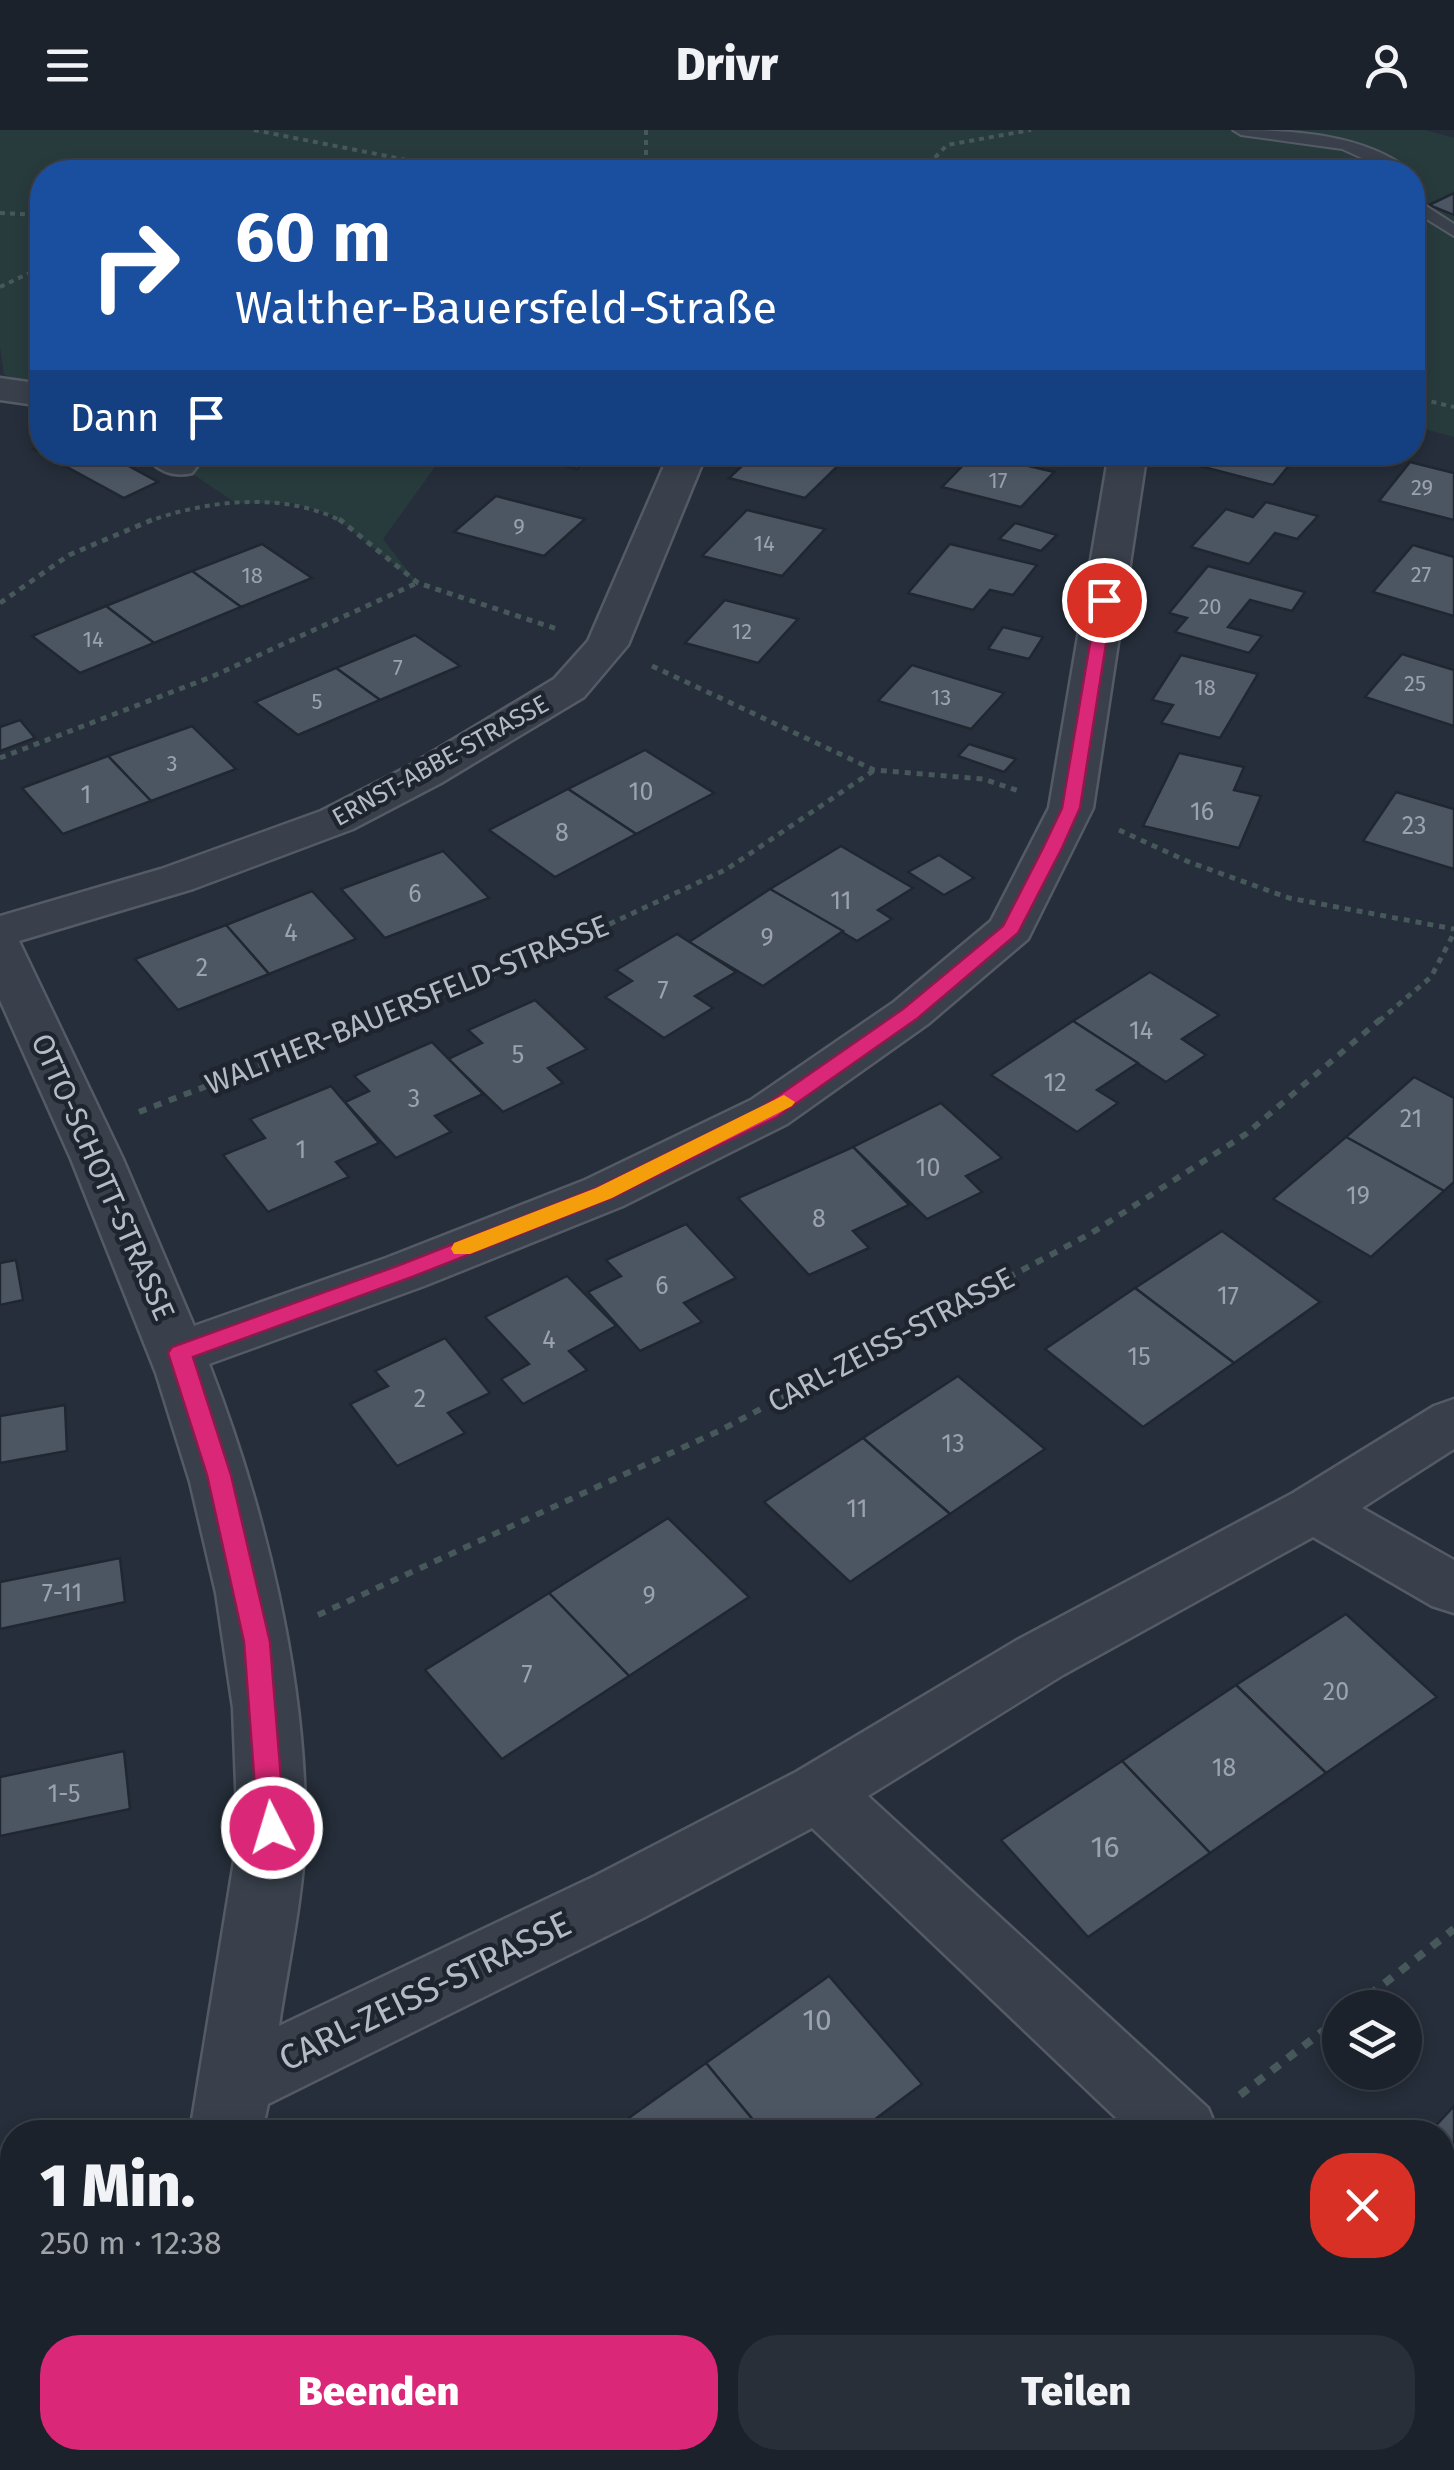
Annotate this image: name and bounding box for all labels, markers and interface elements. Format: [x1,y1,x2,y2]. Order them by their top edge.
icon: menu [40,38,95,93]
text: Drivr [676,38,778,92]
icon: person [1359,38,1414,93]
text: 60 m [235,196,391,280]
icon: right [70,200,200,330]
text: Walther-Bauersfeld-Straße [235,281,777,335]
icon: arrive [179,390,234,445]
text: Dann [70,395,159,441]
house number: 17 [988,467,1008,494]
house number: 29 [1411,474,1433,501]
house number: 9 [513,513,525,540]
house number: 14 [753,530,775,557]
pin [1062,558,1147,643]
house number: 27 [1411,561,1431,588]
house number: 18 [241,562,263,589]
icon: arrive [1077,573,1132,628]
house number: 20 [1198,593,1222,620]
house number: 12 [732,618,752,645]
house number: 14 [82,626,104,653]
house number: 7 [393,654,403,681]
house number: 25 [1404,670,1426,697]
house number: 18 [1194,674,1216,701]
house number: 13 [931,684,951,711]
house number: 5 [311,688,323,715]
street label: ERNST-ABBE-STRASSE [327,689,554,833]
house number: 3 [167,750,177,777]
house number: 10 [629,777,653,807]
house number: 1 [81,780,91,810]
house number: 16 [1190,797,1214,827]
house number: 23 [1402,811,1426,841]
house number: 8 [555,818,569,848]
house number: 6 [408,879,422,909]
house number: 11 [830,886,852,916]
street label: WALTHER-BAUERSFELD-STRASSE [200,907,614,1103]
house number: 4 [284,918,298,948]
house number: 9 [760,923,774,953]
house number: 2 [196,953,208,983]
house number: 7 [657,975,669,1005]
house number: 14 [1129,1016,1153,1046]
street label: OTTO-SCHOTT-STRASSE [24,1028,182,1326]
house number: 5 [512,1040,524,1070]
house number: 12 [1043,1068,1067,1098]
house number: 3 [408,1084,420,1114]
house number: 21 [1400,1104,1422,1134]
house number: 1 [296,1135,306,1165]
house number: 10 [916,1153,940,1183]
house number: 19 [1346,1181,1370,1211]
house number: 8 [812,1204,826,1234]
street label: CARL-ZEISS-STRASSE [762,1260,1020,1420]
house number: 6 [655,1271,669,1301]
house number: 17 [1217,1281,1239,1311]
house number: 4 [542,1325,556,1355]
house number: 15 [1127,1342,1151,1372]
house number: 2 [414,1384,426,1414]
house number: 13 [941,1429,965,1459]
house number: 11 [846,1494,868,1524]
house number: 7-11 [42,1578,82,1608]
house number: 9 [642,1581,656,1611]
house number: 7 [521,1659,533,1689]
house number: 20 [1323,1677,1349,1707]
house number: 18 [1212,1753,1236,1783]
position arrow [220,1776,324,1880]
house number: 1-5 [47,1779,81,1809]
house number: 16 [1091,1829,1119,1865]
street label: CARL-ZEISS-STRASSE [272,1902,578,2080]
map controls [1322,1990,1422,2090]
button: layers [1322,1990,1422,2090]
house number: 10 [802,2002,832,2038]
text: 1 Min. [40,2150,195,2222]
button: close [1310,2153,1415,2258]
text: 250 m · 12:38 [40,2224,222,2262]
button: Beenden [40,2335,718,2450]
button: Teilen [738,2335,1415,2450]

